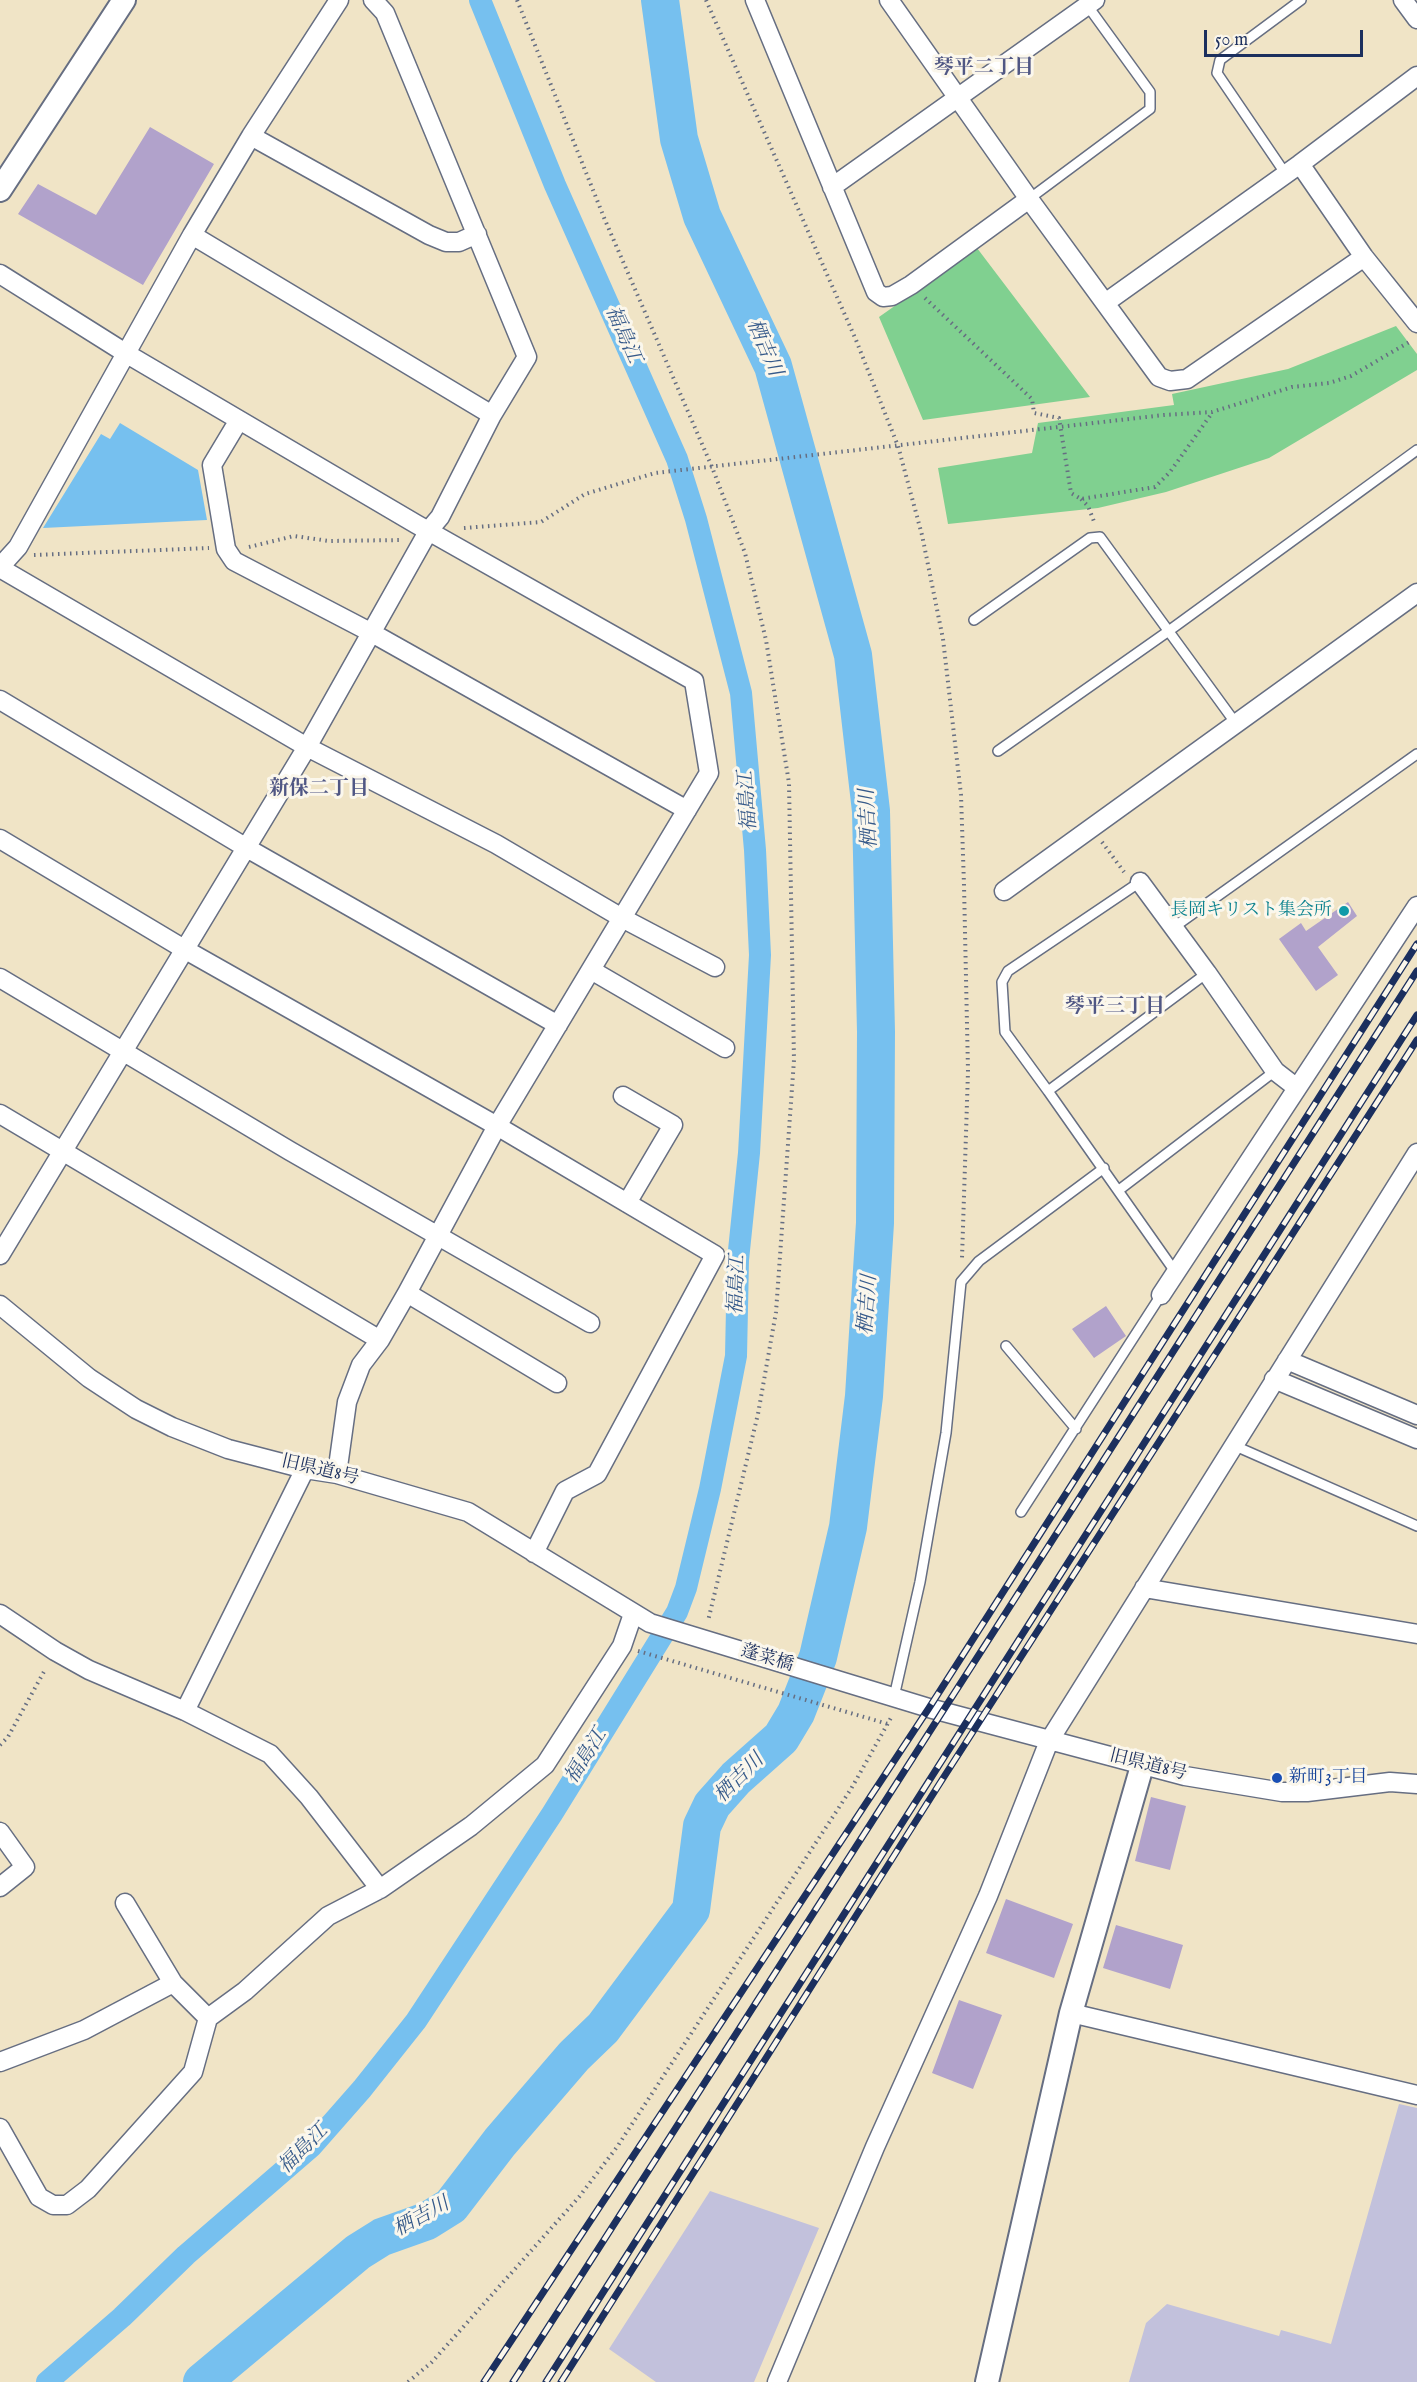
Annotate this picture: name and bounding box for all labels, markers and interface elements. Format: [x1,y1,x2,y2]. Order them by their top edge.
scale bar [1207,18,1366,56]
text: 50 m [1215,29,1248,52]
district label: 琴平二丁目 [934,57,1034,81]
water label: 福島江 [599,303,645,367]
water label: 栖吉川 [740,316,786,380]
water label: 福島江 [735,770,763,832]
district label: 新保二丁目 [269,778,369,802]
water label: 栖吉川 [856,788,884,850]
place label: 長岡キリスト集会所 [1170,900,1332,922]
marker: 長岡キリスト集会所 [1337,904,1351,918]
district label: 琴平三丁目 [1065,996,1165,1020]
water label: 福島江 [725,1255,751,1315]
water label: 栖吉川 [855,1274,883,1336]
street label: 旧県道8号 [279,1452,361,1490]
street label: 蓬菜橋 [738,1641,796,1677]
water label: 福島江 [561,1725,613,1789]
street label: 旧県道8号 [1107,1746,1189,1786]
water label: 栖吉川 [710,1749,770,1809]
place label: 新町3丁目 [1289,1767,1368,1789]
marker: 新町3丁目 [1270,1771,1284,1785]
water label: 福島江 [274,2120,334,2180]
water label: 栖吉川 [390,2193,454,2243]

